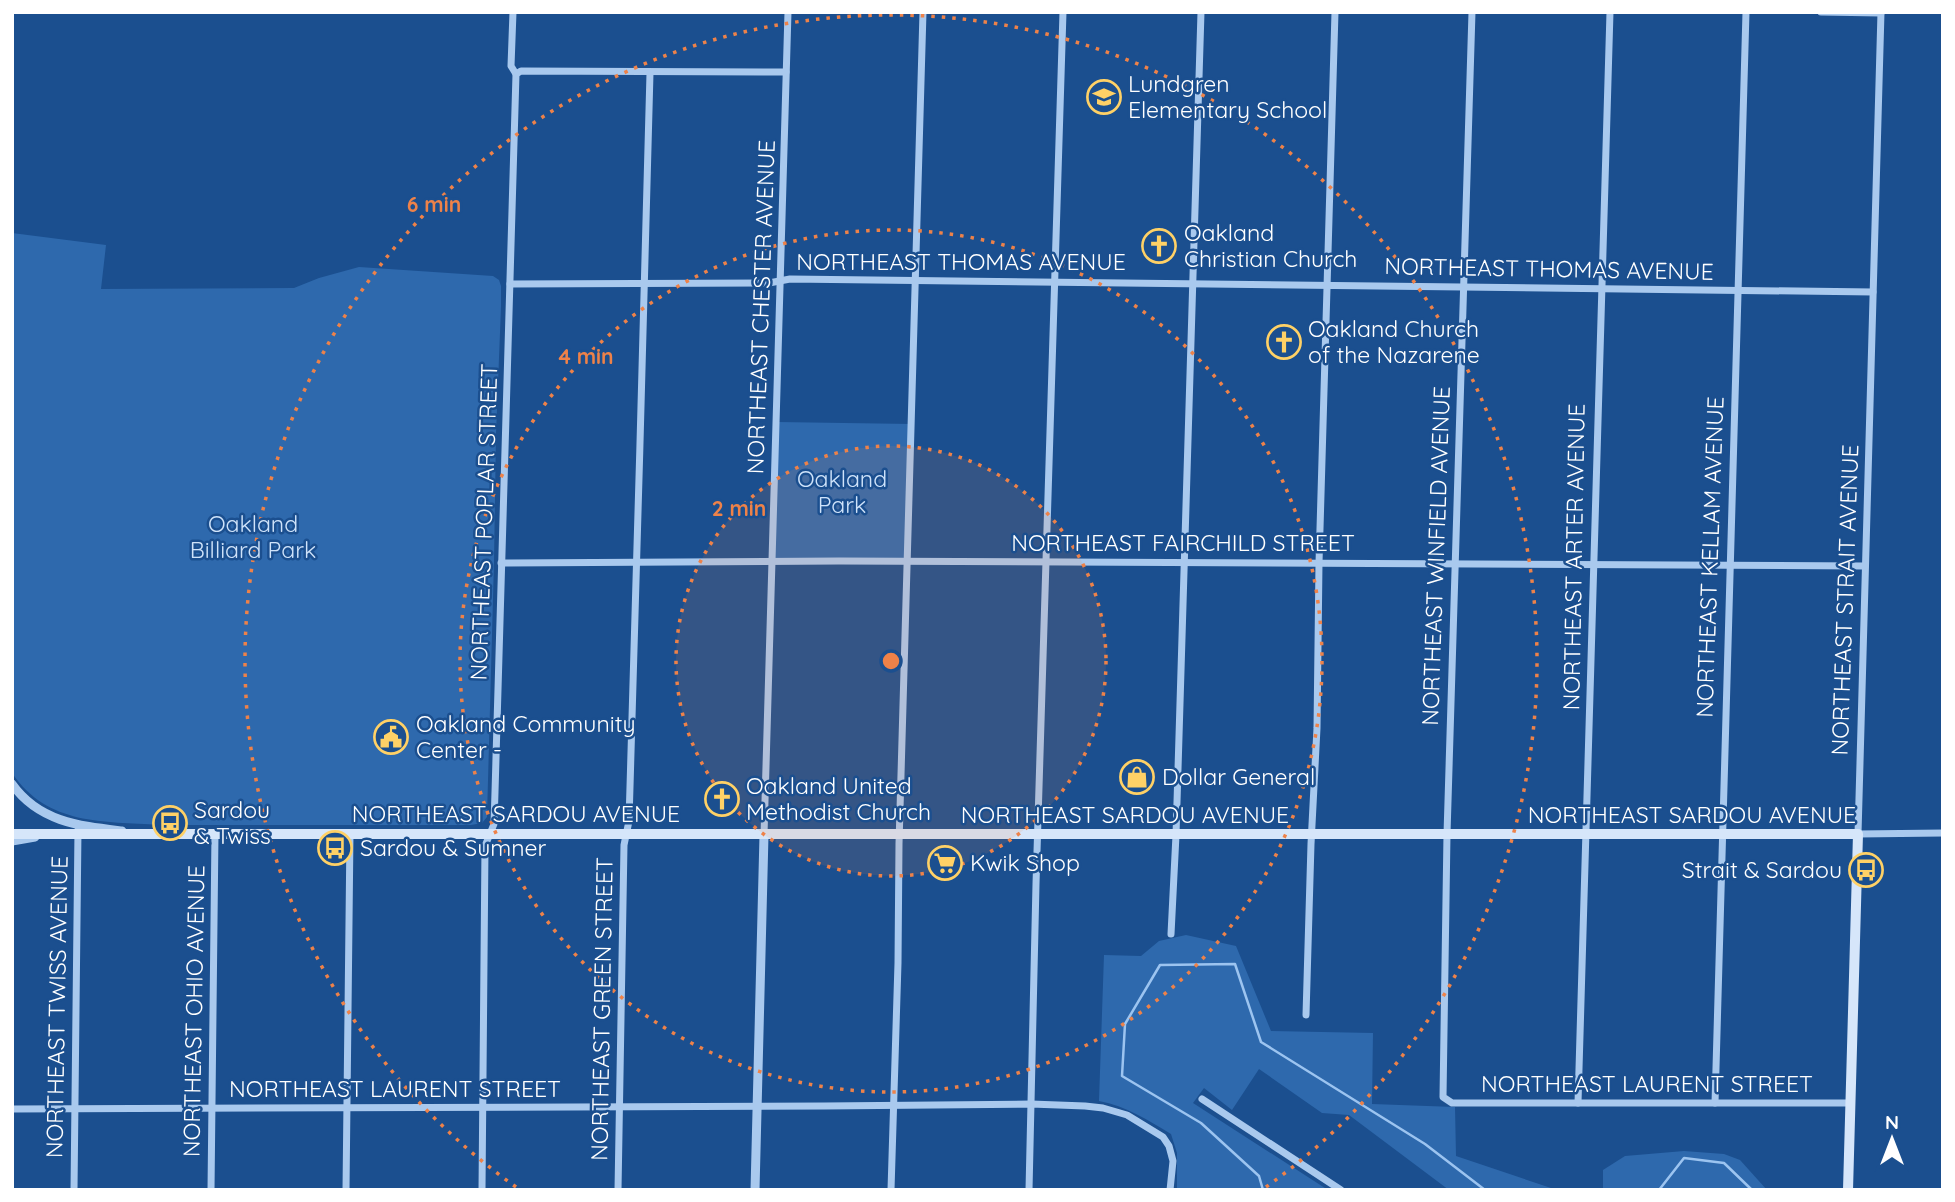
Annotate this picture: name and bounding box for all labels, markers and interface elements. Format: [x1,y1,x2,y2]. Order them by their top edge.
place label: Lundgren Elementary School [1128,69,1327,124]
school or university icon: Lundgren Elementary School [1085,78,1123,116]
street label: NORTHEAST CHESTER AVENUE [740,139,781,475]
text: 6 min [407,191,461,217]
place label: Oakland Christian Church [1184,218,1357,273]
church icon: Oakland Christian Church [1140,227,1178,265]
street label: NORTHEAST THOMAS AVENUE [796,247,1126,276]
street label: NORTHEAST THOMAS AVENUE [1384,251,1714,286]
place label: Oakland Church of the Nazarene [1308,314,1480,369]
church icon: Oakland Church of the Nazarene [1265,323,1303,361]
text: 4 min [558,343,614,369]
street label: NORTHEAST POPLAR STREET [463,363,504,681]
street label: NORTHEAST WINFIELD AVENUE [1415,386,1456,726]
street label: NORTHEAST KELLAM AVENUE [1689,396,1730,718]
street label: NORTHEAST ARTER AVENUE [1556,403,1591,711]
street label: NORTHEAST STRAIT AVENUE [1825,444,1864,756]
park label: Oakland Park [797,464,887,519]
text: 2 min [712,495,766,521]
park label: Oakland Billiard Park [190,509,316,564]
street label: NORTHEAST FAIRCHILD STREET [1011,528,1355,557]
centre of rings [879,649,903,673]
place label: Oakland Community Center - [416,709,636,764]
public building icon: Oakland Community Center - [372,718,410,756]
shop icon: Dollar General [1118,758,1156,796]
place label: Dollar General [1162,762,1315,791]
place label: Oakland United Methodist Church [746,771,931,826]
church icon: Oakland United Methodist Church [703,780,741,818]
place label: Sardou & Twiss [194,795,271,850]
street label: NORTHEAST SARDOU AVENUE [352,799,680,828]
street label: NORTHEAST SARDOU AVENUE [961,800,1289,829]
street label: NORTHEAST SARDOU AVENUE [1528,800,1856,829]
bus stop icon: Sardou & Twiss [151,804,189,842]
bus stop icon: Sardou & Sumner [316,829,354,867]
place label: Sardou & Sumner [360,833,547,862]
supermarket icon: Kwik Shop [926,844,964,882]
place label: Kwik Shop [970,848,1080,877]
bus stop icon: Strait & Sardou [1847,851,1885,889]
place label: Strait & Sardou [1682,855,1842,884]
street label: NORTHEAST TWISS AVENUE [39,856,74,1158]
street label: NORTHEAST GREEN STREET [584,857,619,1161]
street label: NORTHEAST OHIO AVENUE [176,865,211,1157]
street label: NORTHEAST LAURENT STREET [1481,1069,1813,1098]
street label: NORTHEAST LAURENT STREET [229,1074,561,1103]
north arrow [1857,1104,1927,1174]
text: N [1885,1110,1899,1134]

